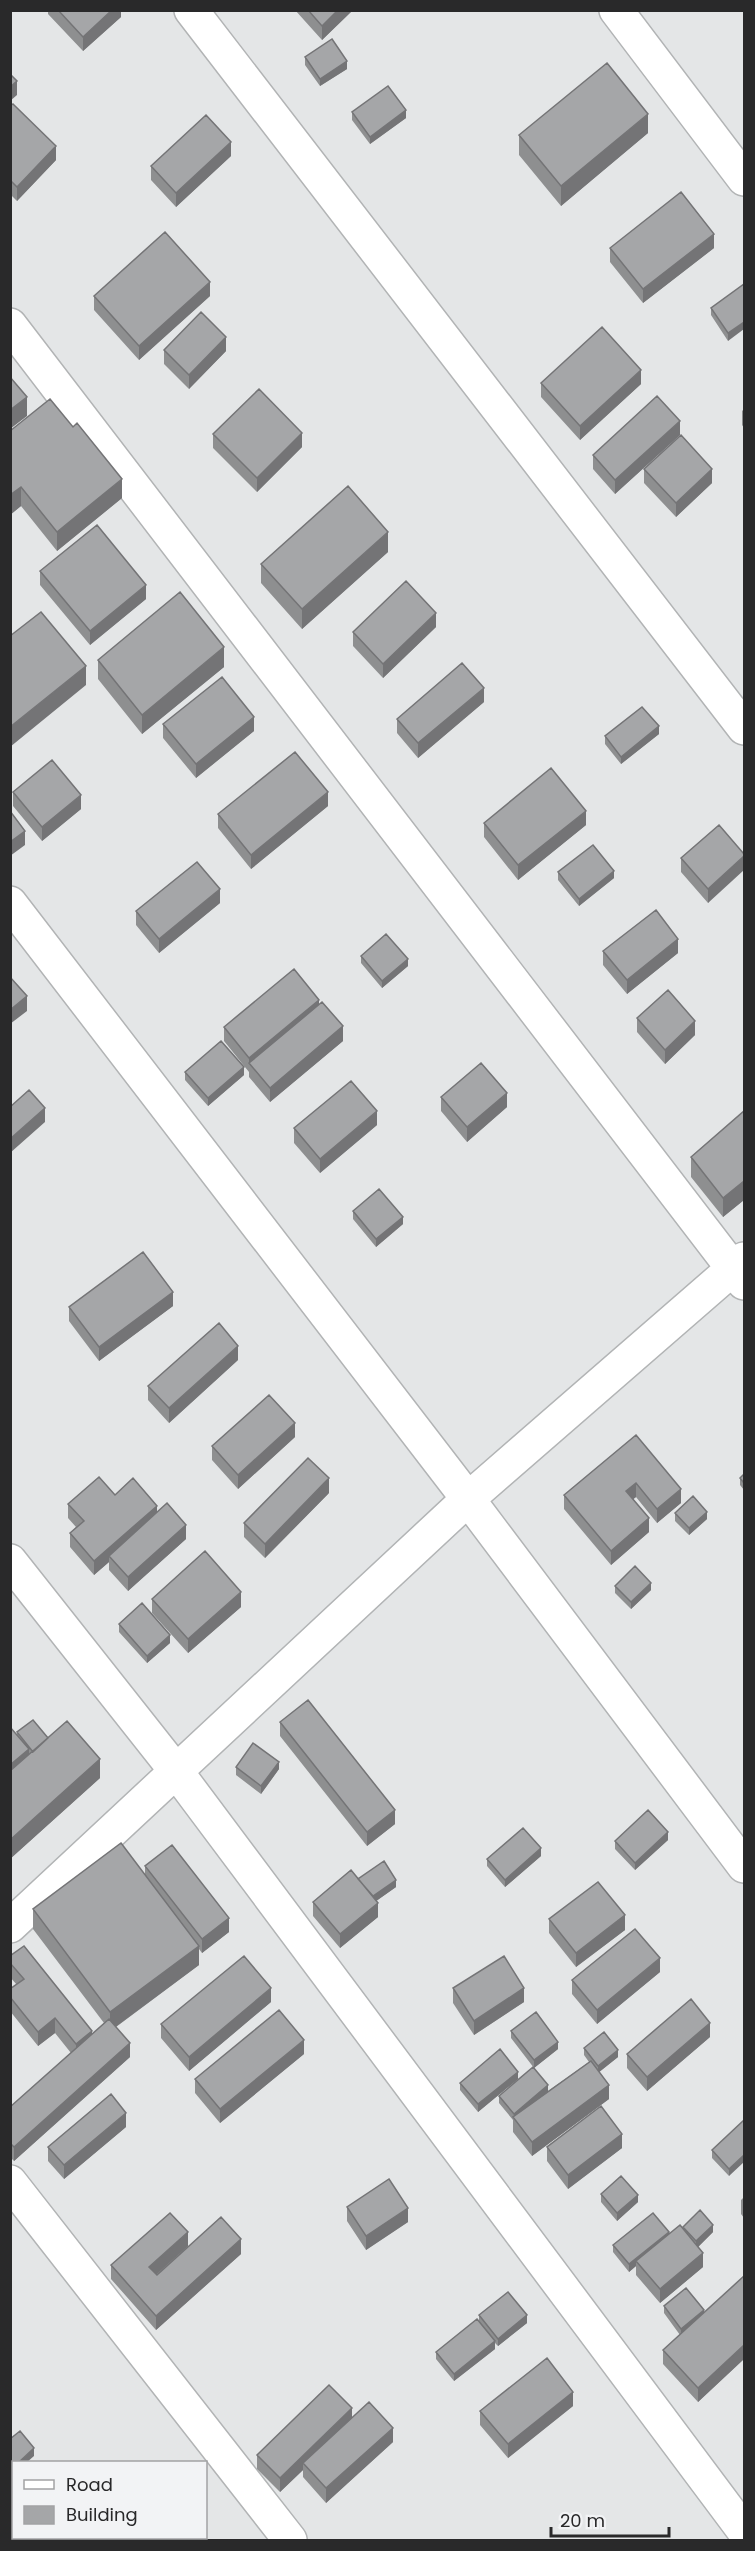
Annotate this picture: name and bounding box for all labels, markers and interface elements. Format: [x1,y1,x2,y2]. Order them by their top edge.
legend [12,2461,207,2539]
text: Road [66,2472,113,2497]
scale bar [551,2500,670,2538]
text: Building [66,2502,138,2527]
text: 20 m [560,2508,605,2533]

